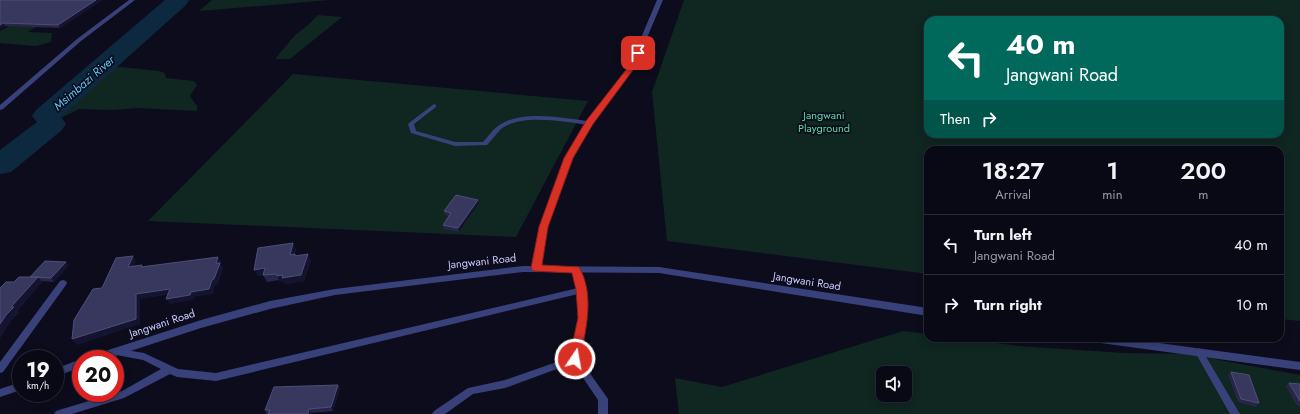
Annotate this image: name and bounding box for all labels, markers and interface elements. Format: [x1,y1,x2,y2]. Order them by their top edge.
text: 40 m [1006,24,1075,65]
icon: left [940,32,992,84]
pin [621,36,655,70]
icon: arrive [627,42,649,64]
water label: Msimbazi River [49,51,119,115]
text: Jangwani Road [1006,62,1118,88]
park label: Jangwani Playground [798,107,850,136]
text: Then [940,108,970,130]
icon: right [978,108,1000,130]
text: 18:27 [982,153,1045,188]
text: 1 [1107,153,1118,188]
text: 200 [1180,153,1226,188]
text: Arrival [995,185,1031,204]
text: min [1102,185,1123,204]
text: m [1198,185,1208,204]
text: Turn left [974,224,1032,246]
icon: left [940,234,962,256]
text: 40 m [1234,234,1268,256]
text: Jangwani Road [974,246,1055,265]
street label: Jangwani Road [445,249,517,273]
street label: Jangwani Road [770,267,842,294]
icon: right [940,294,962,316]
text: Turn right [974,294,1042,316]
text: 10 m [1236,294,1268,316]
street label: Jangwani Road [125,305,197,342]
position arrow [554,338,596,380]
speed limit sign: 20 [72,350,124,402]
text: 19 [26,356,50,385]
map controls [876,366,912,402]
button: sound [876,366,912,402]
text: km/h [27,378,49,393]

